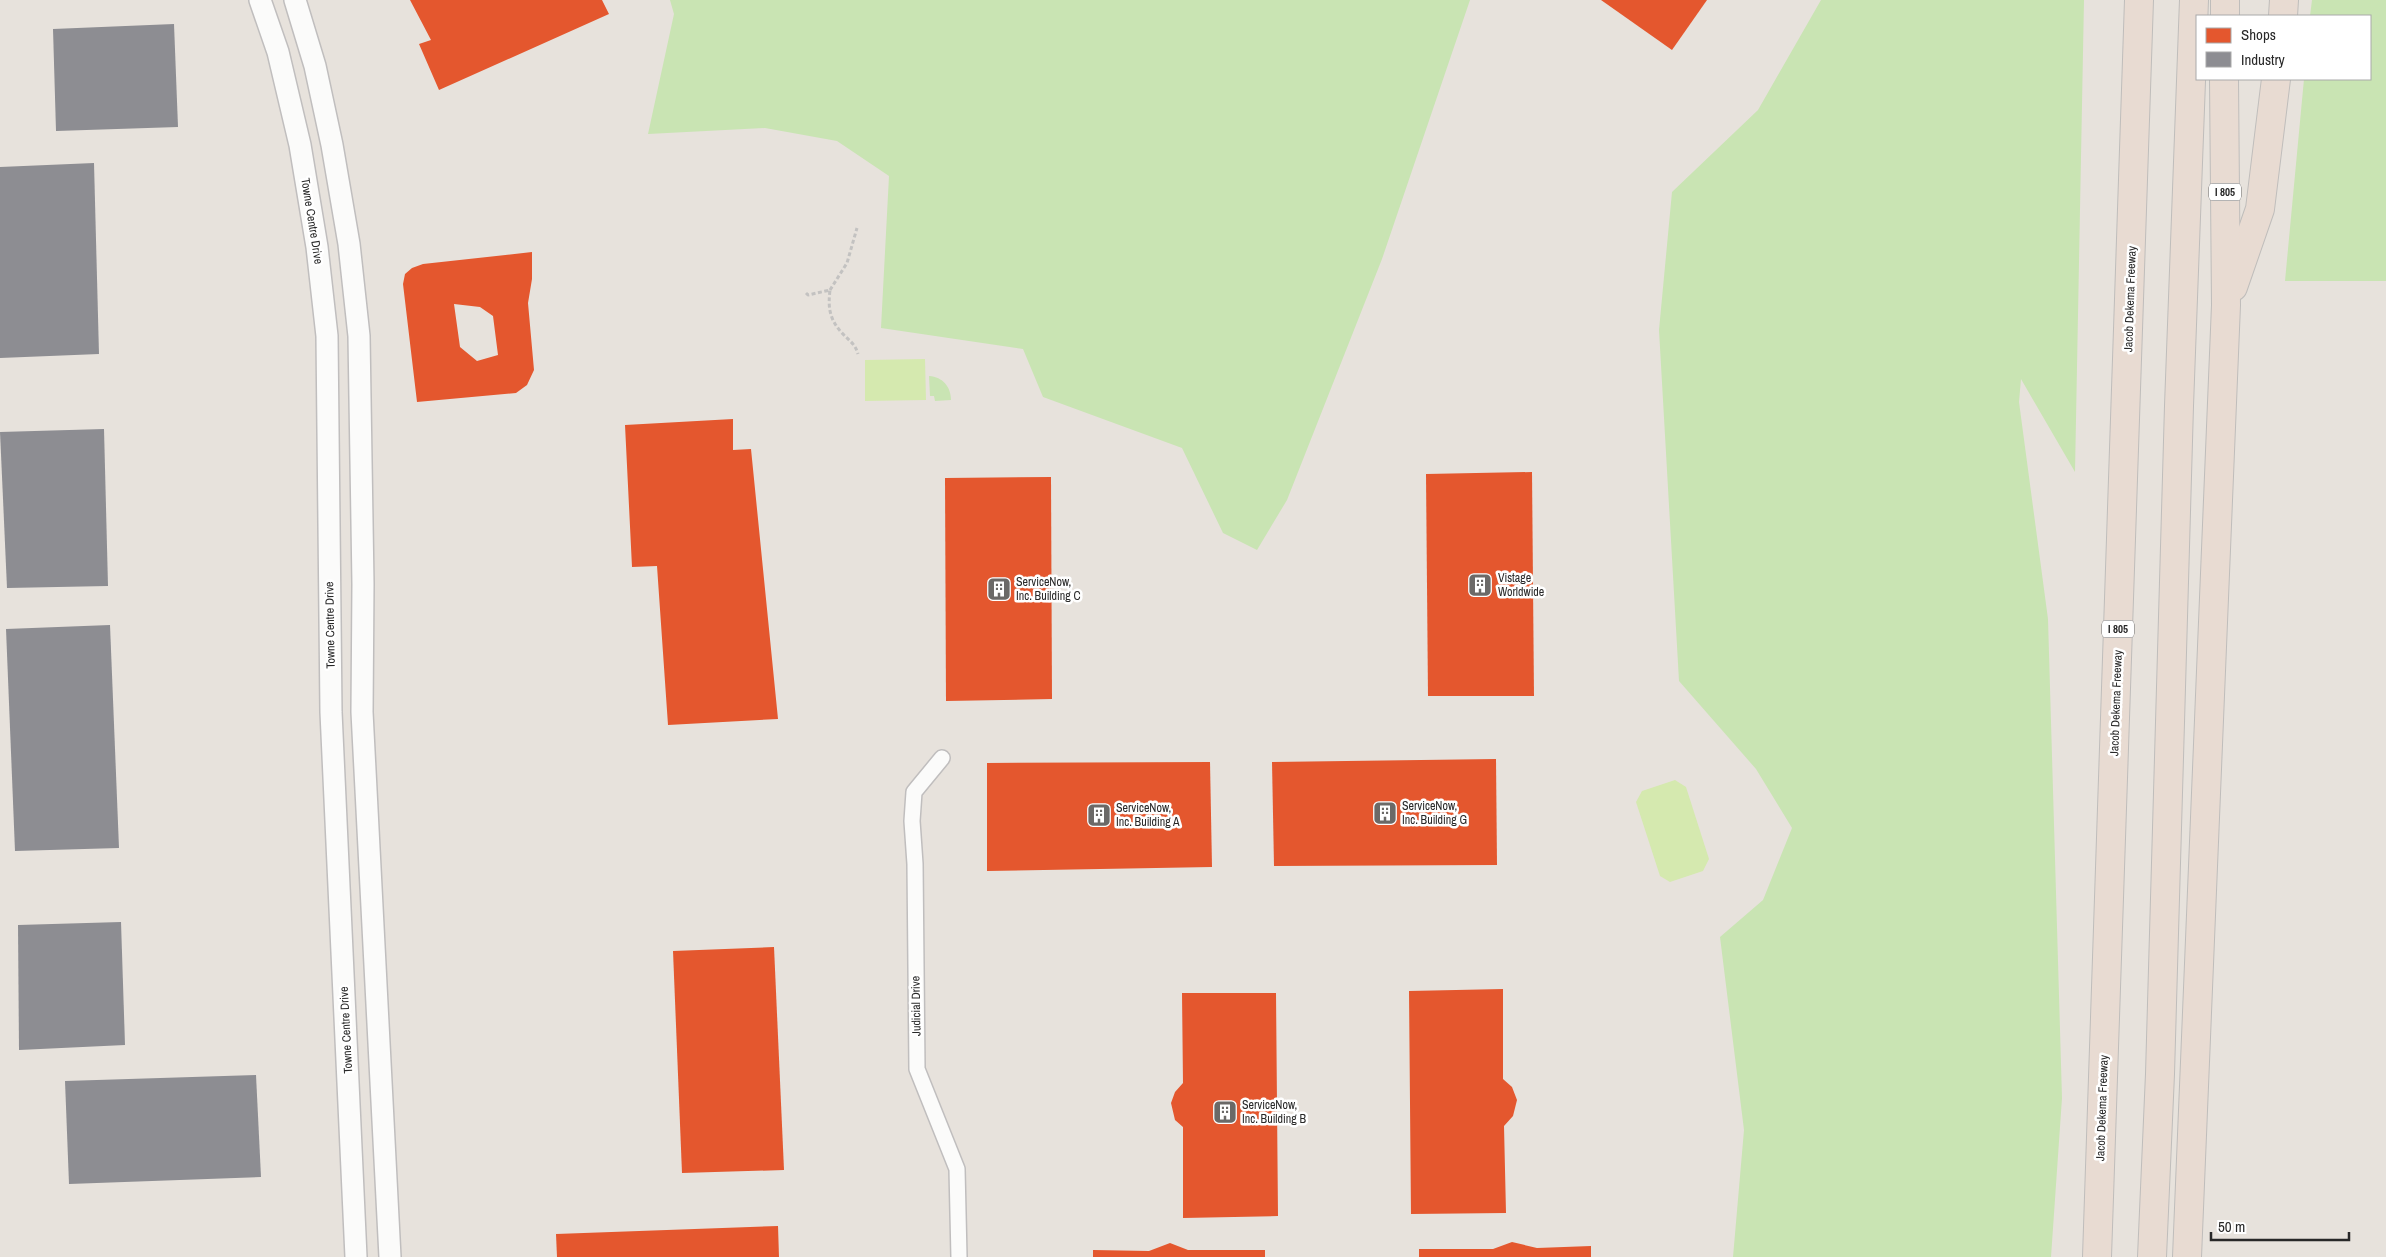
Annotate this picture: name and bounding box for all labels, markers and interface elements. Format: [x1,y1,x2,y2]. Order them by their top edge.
legend [2196,15,2371,80]
text: Shops [2241,24,2276,45]
text: Industry [2241,49,2286,70]
street label: Towne Centre Drive [297,177,327,265]
road number: I 805 [2209,183,2241,200]
street label: Jacob Dekema Freeway [2120,246,2140,352]
place label: Vistage Worldwide [1498,570,1544,600]
building icon: Vistage Worldwide [1467,572,1493,598]
place label: ServiceNow, Inc. Building C [1016,574,1081,604]
building icon: ServiceNow, Inc. Building C [986,576,1012,602]
street label: Towne Centre Drive [321,581,339,669]
road number: I 805 [2102,620,2134,638]
street label: Jacob Dekema Freeway [2106,650,2126,756]
place label: ServiceNow, Inc. Building G [1402,798,1467,828]
place label: ServiceNow, Inc. Building A [1116,800,1180,830]
building icon: ServiceNow, Inc. Building G [1372,800,1398,826]
building icon: ServiceNow, Inc. Building A [1086,802,1112,828]
street label: Judicial Drive [907,976,925,1036]
street label: Towne Centre Drive [336,986,356,1074]
street label: Jacob Dekema Freeway [2092,1055,2112,1161]
place label: ServiceNow, Inc. Building B [1242,1097,1306,1127]
building icon: ServiceNow, Inc. Building B [1212,1099,1238,1125]
scale bar [2211,1210,2348,1242]
text: 50 m [2218,1216,2245,1237]

